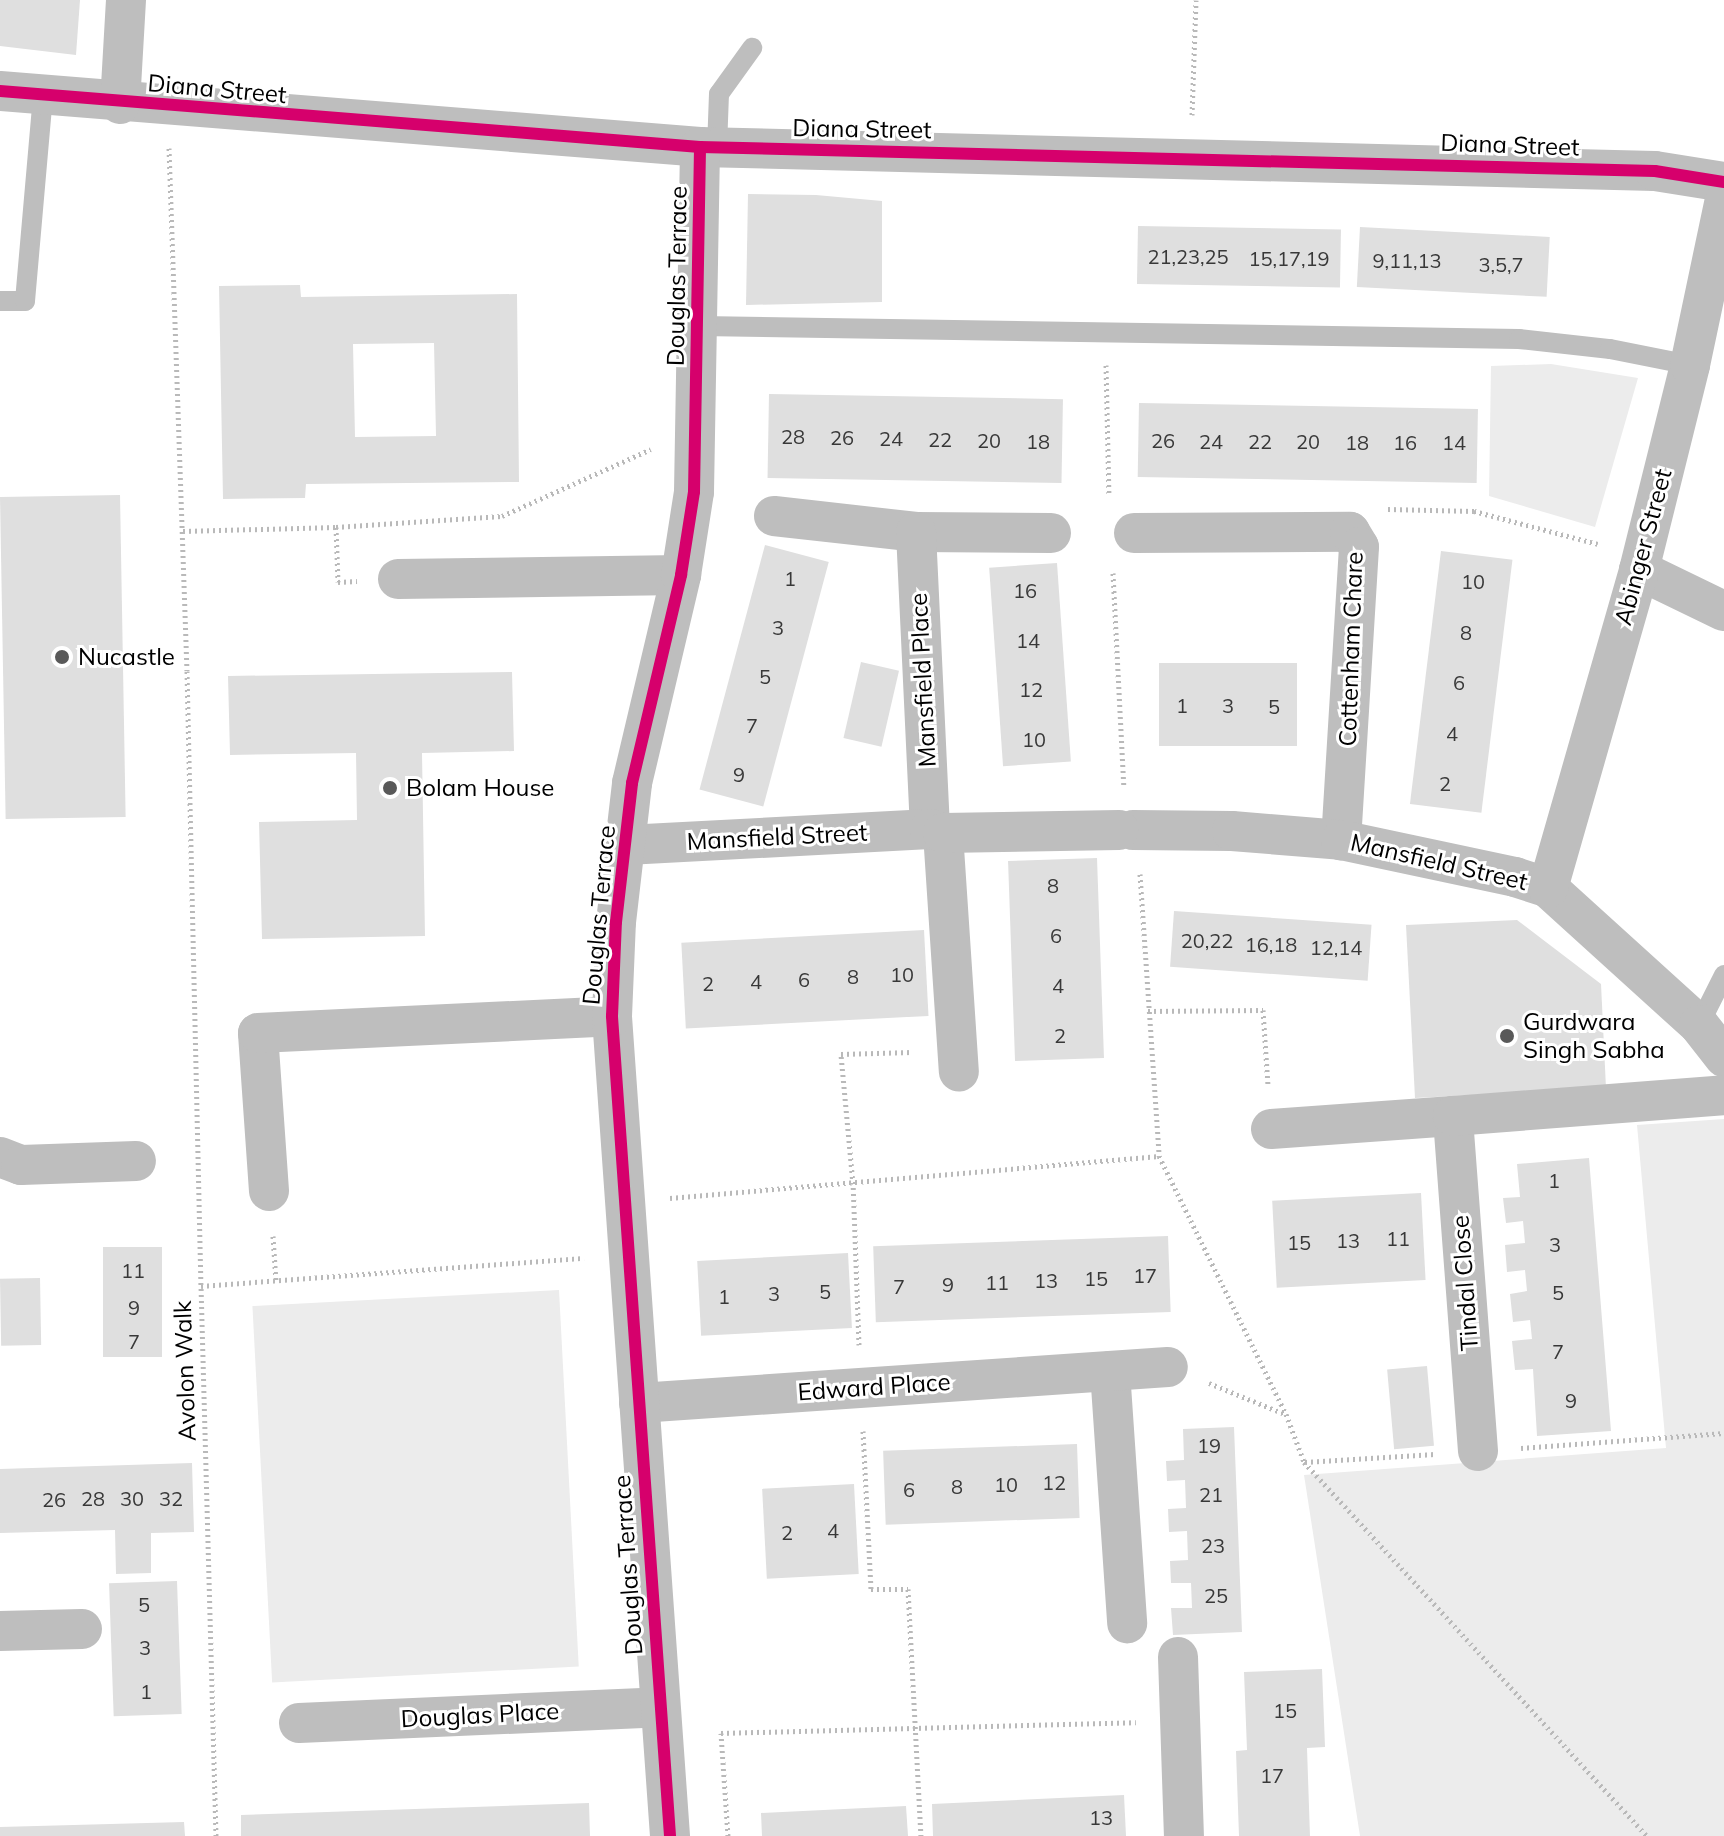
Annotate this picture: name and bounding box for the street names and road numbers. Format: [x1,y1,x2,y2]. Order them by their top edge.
street label: Diana Street [146,69,288,109]
street label: Diana Street [792,113,932,145]
street label: Diana Street [1440,128,1580,162]
street label: Douglas Terrace [661,186,693,366]
street label: Abinger Street [1608,466,1678,628]
street label: Cottenham Chare [1333,551,1369,747]
street label: Mansfield Place [904,592,942,768]
street label: Mansfield Street [686,818,868,856]
street label: Douglas Terrace [577,824,621,1006]
street label: Mansfield Street [1348,828,1530,896]
street label: Tindal Close [1446,1214,1484,1352]
street label: Avolon Walk [168,1300,202,1442]
street label: Edward Place [797,1367,951,1407]
street label: Douglas Terrace [607,1474,649,1656]
street label: Douglas Place [400,1696,560,1734]

